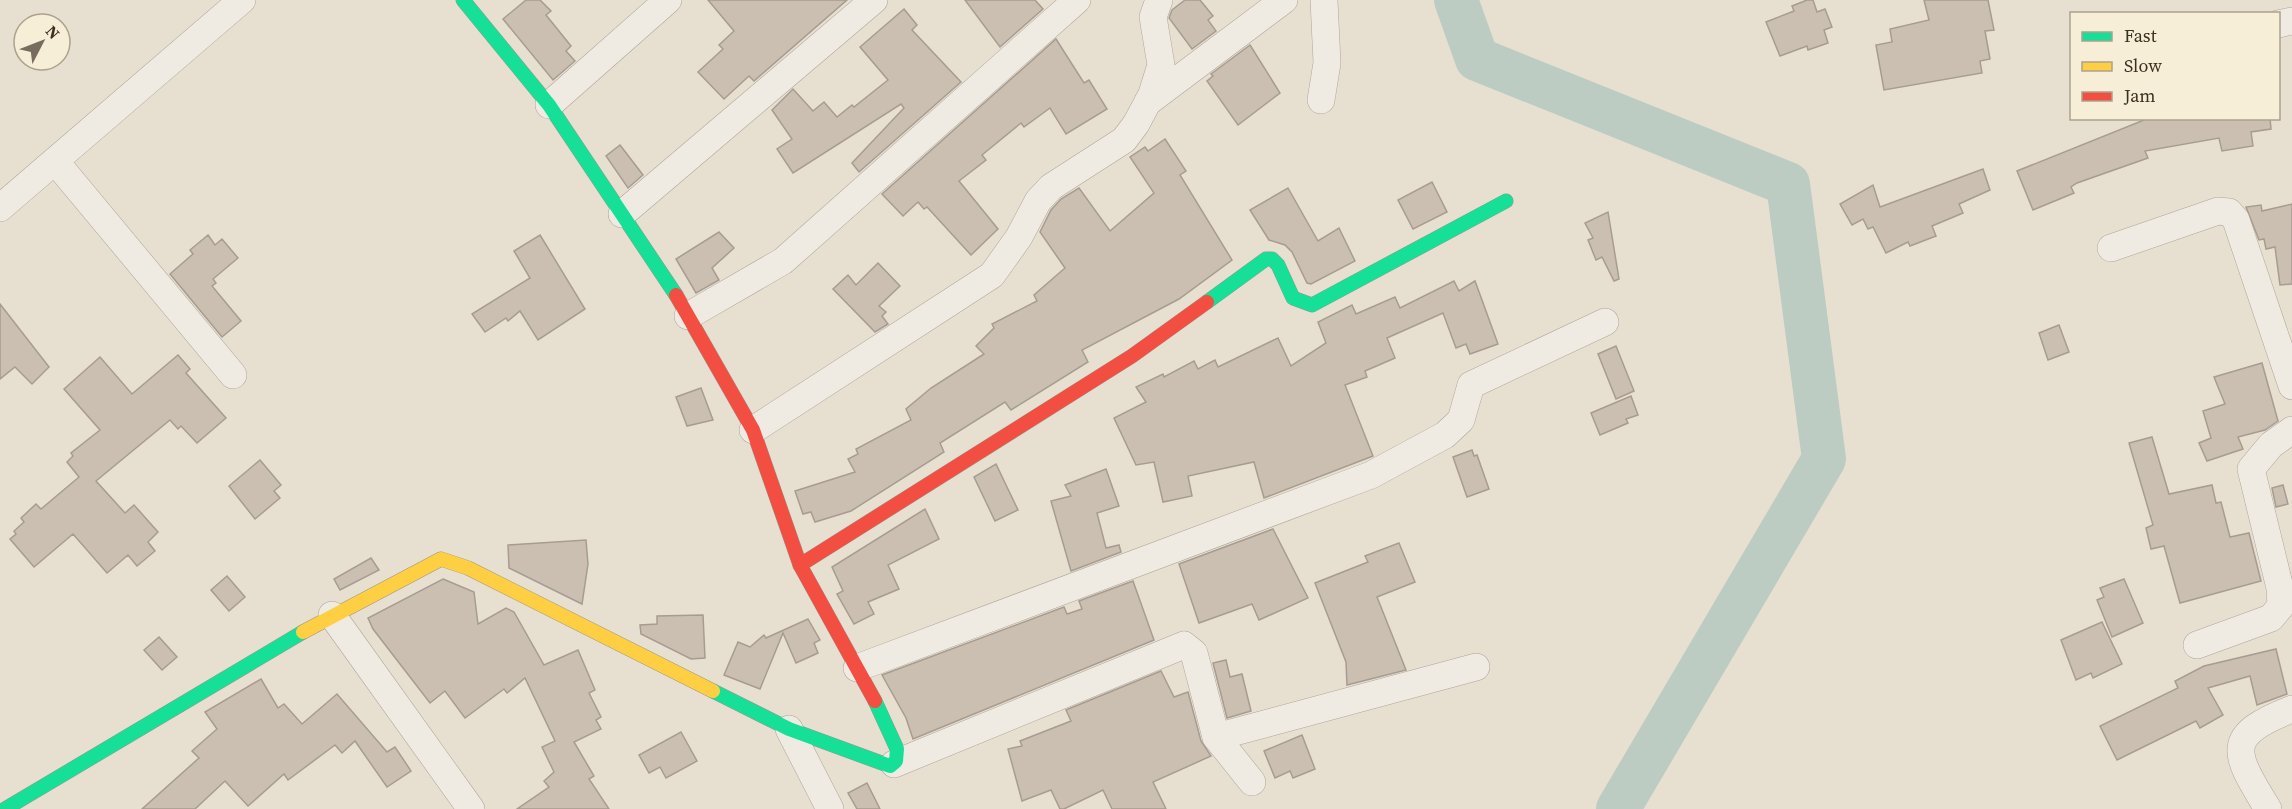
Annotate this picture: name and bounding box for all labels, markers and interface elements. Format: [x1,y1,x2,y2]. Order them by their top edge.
north arrow [12,12,72,72]
legend [2070,12,2280,120]
text: N [41,20,65,44]
text: Fast [2124,23,2157,48]
text: Slow [2124,53,2162,78]
text: Jam [2123,83,2156,108]

